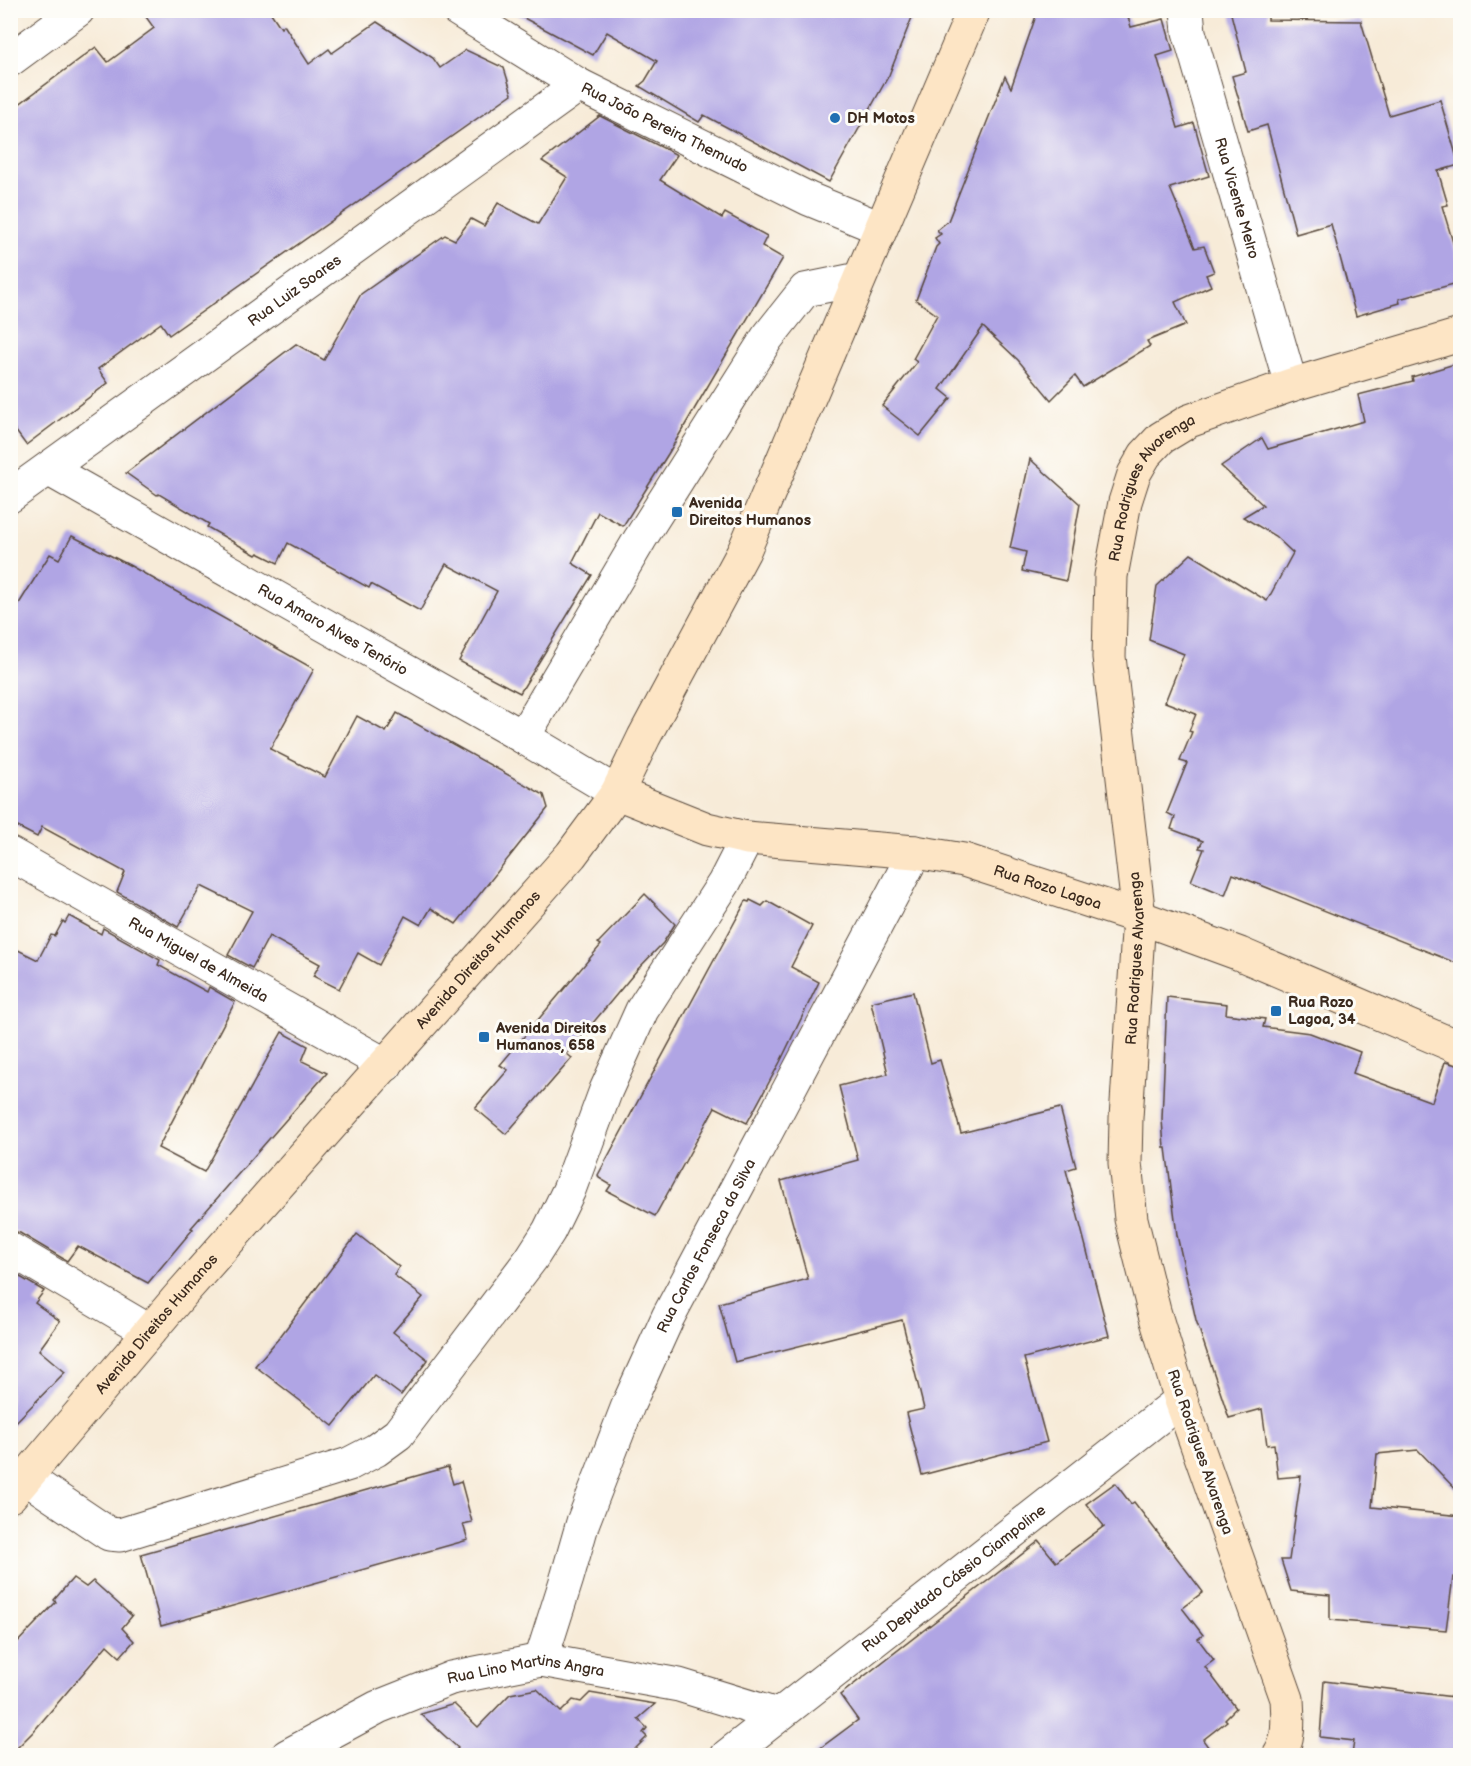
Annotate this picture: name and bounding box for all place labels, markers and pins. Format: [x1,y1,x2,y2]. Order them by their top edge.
place label: DH Motos [847,109,915,128]
marker: DH Motos [828,111,842,125]
place label: Avenida Direitos Humanos [688,494,811,530]
marker: Avenida Direitos Humanos [670,505,684,519]
place label: Rua Rozo Lagoa, 34 [1288,993,1356,1029]
marker: Rua Rozo Lagoa, 34 [1269,1004,1283,1018]
place label: Avenida Direitos Humanos, 658 [495,1019,606,1055]
marker: Avenida Direitos Humanos, 658 [477,1030,491,1044]

